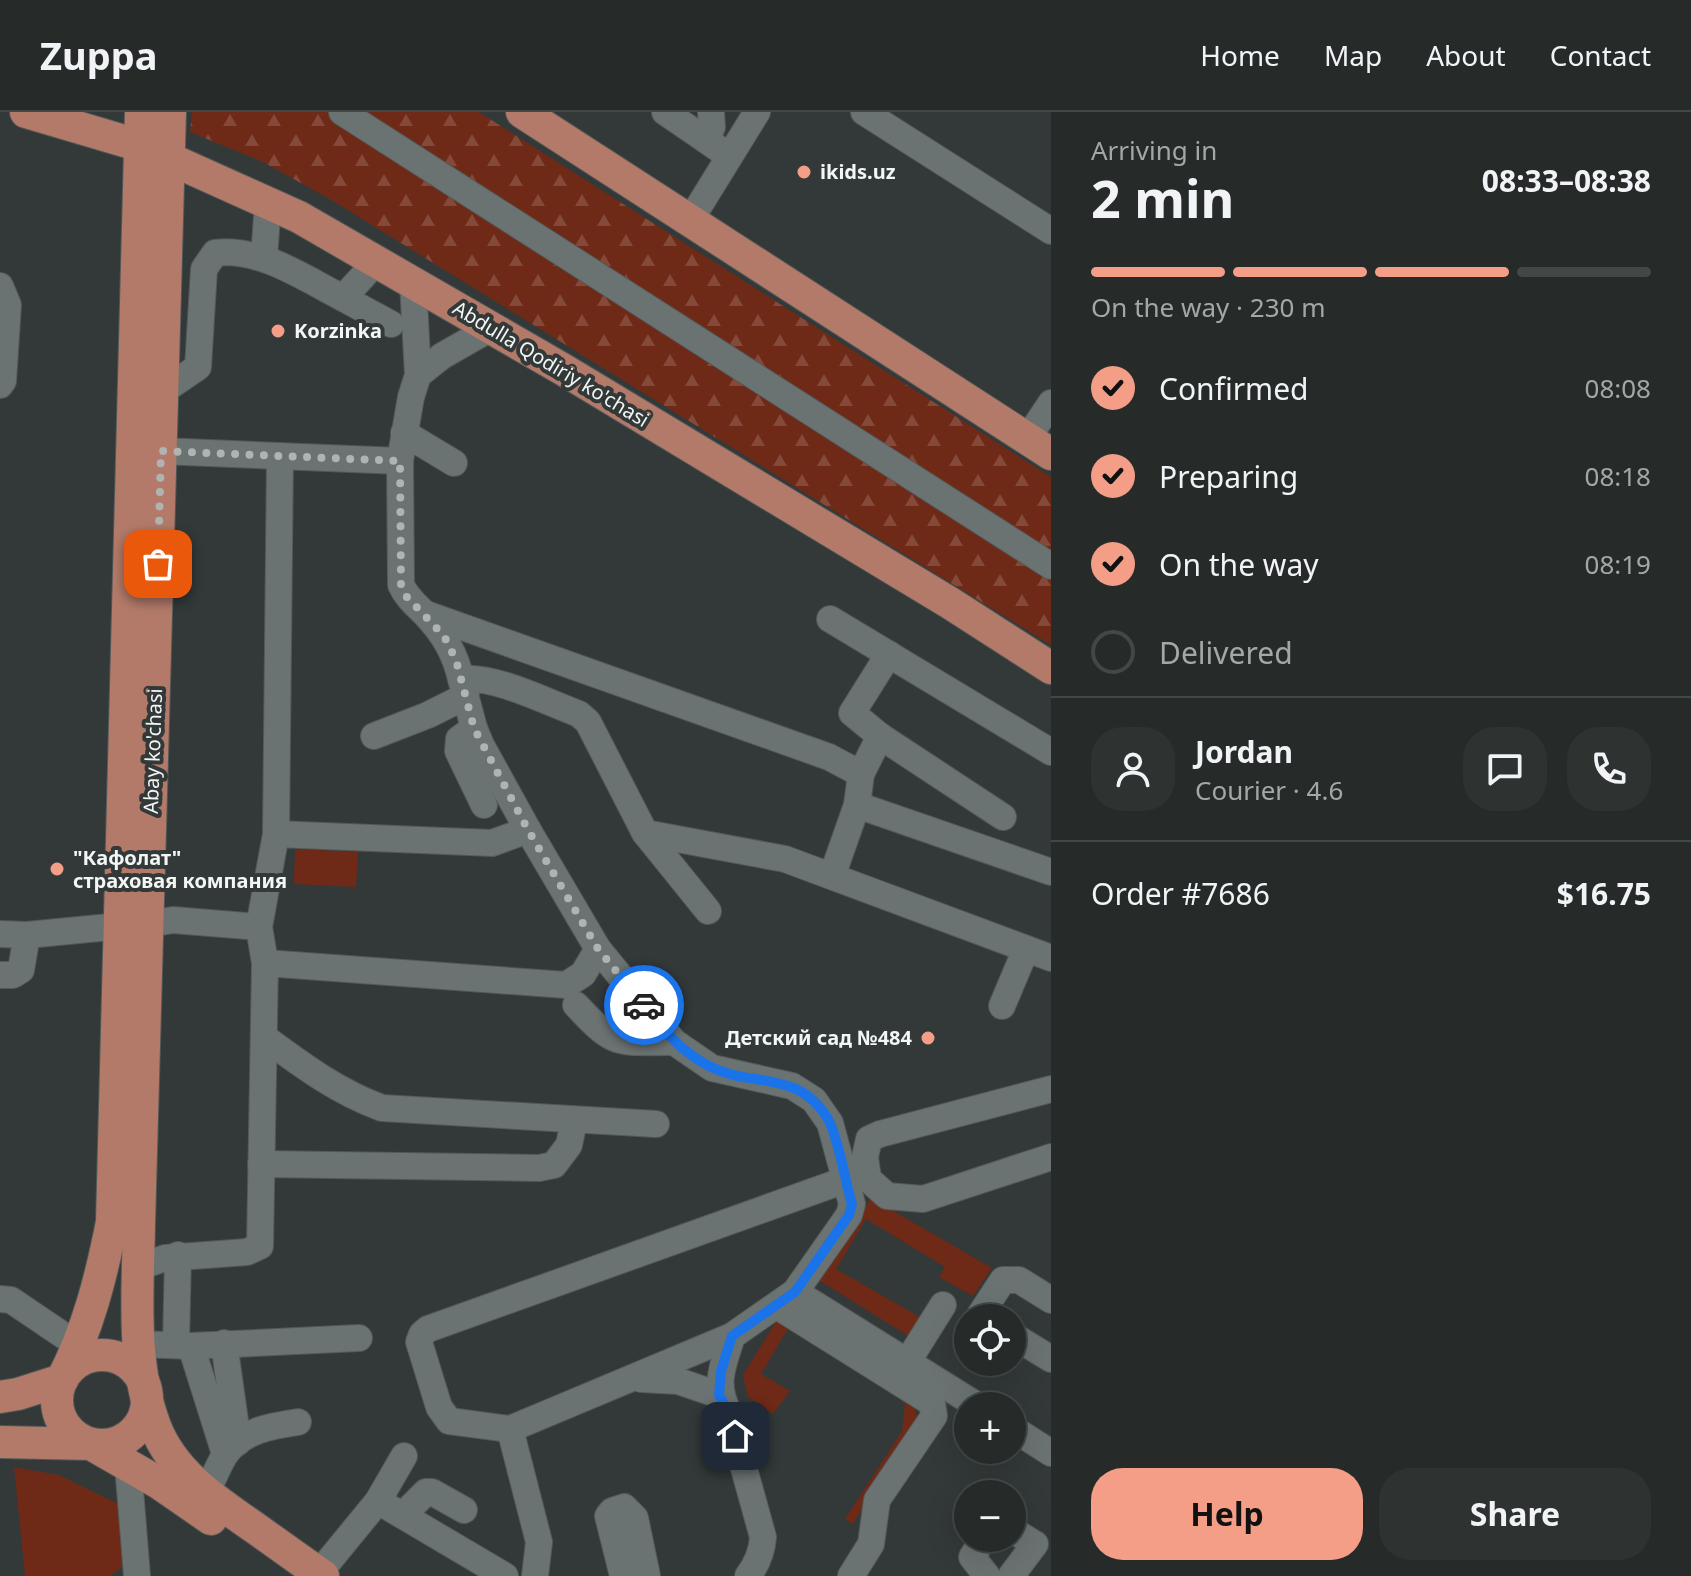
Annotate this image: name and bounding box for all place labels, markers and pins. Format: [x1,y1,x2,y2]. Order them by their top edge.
place label: ikids.uz [820,158,896,185]
marker: ikids.uz [795,163,813,181]
place label: Korzinka [294,317,382,344]
marker: Korzinka [269,322,287,340]
pin [124,530,192,598]
place label: "Кафолат" страховая компания [73,844,287,894]
marker: "Кафолат" страховая компания [48,860,66,878]
place label: Детский сад №484 [725,1024,913,1051]
marker: Детский сад №484 [919,1029,937,1047]
pin [701,1402,769,1470]

